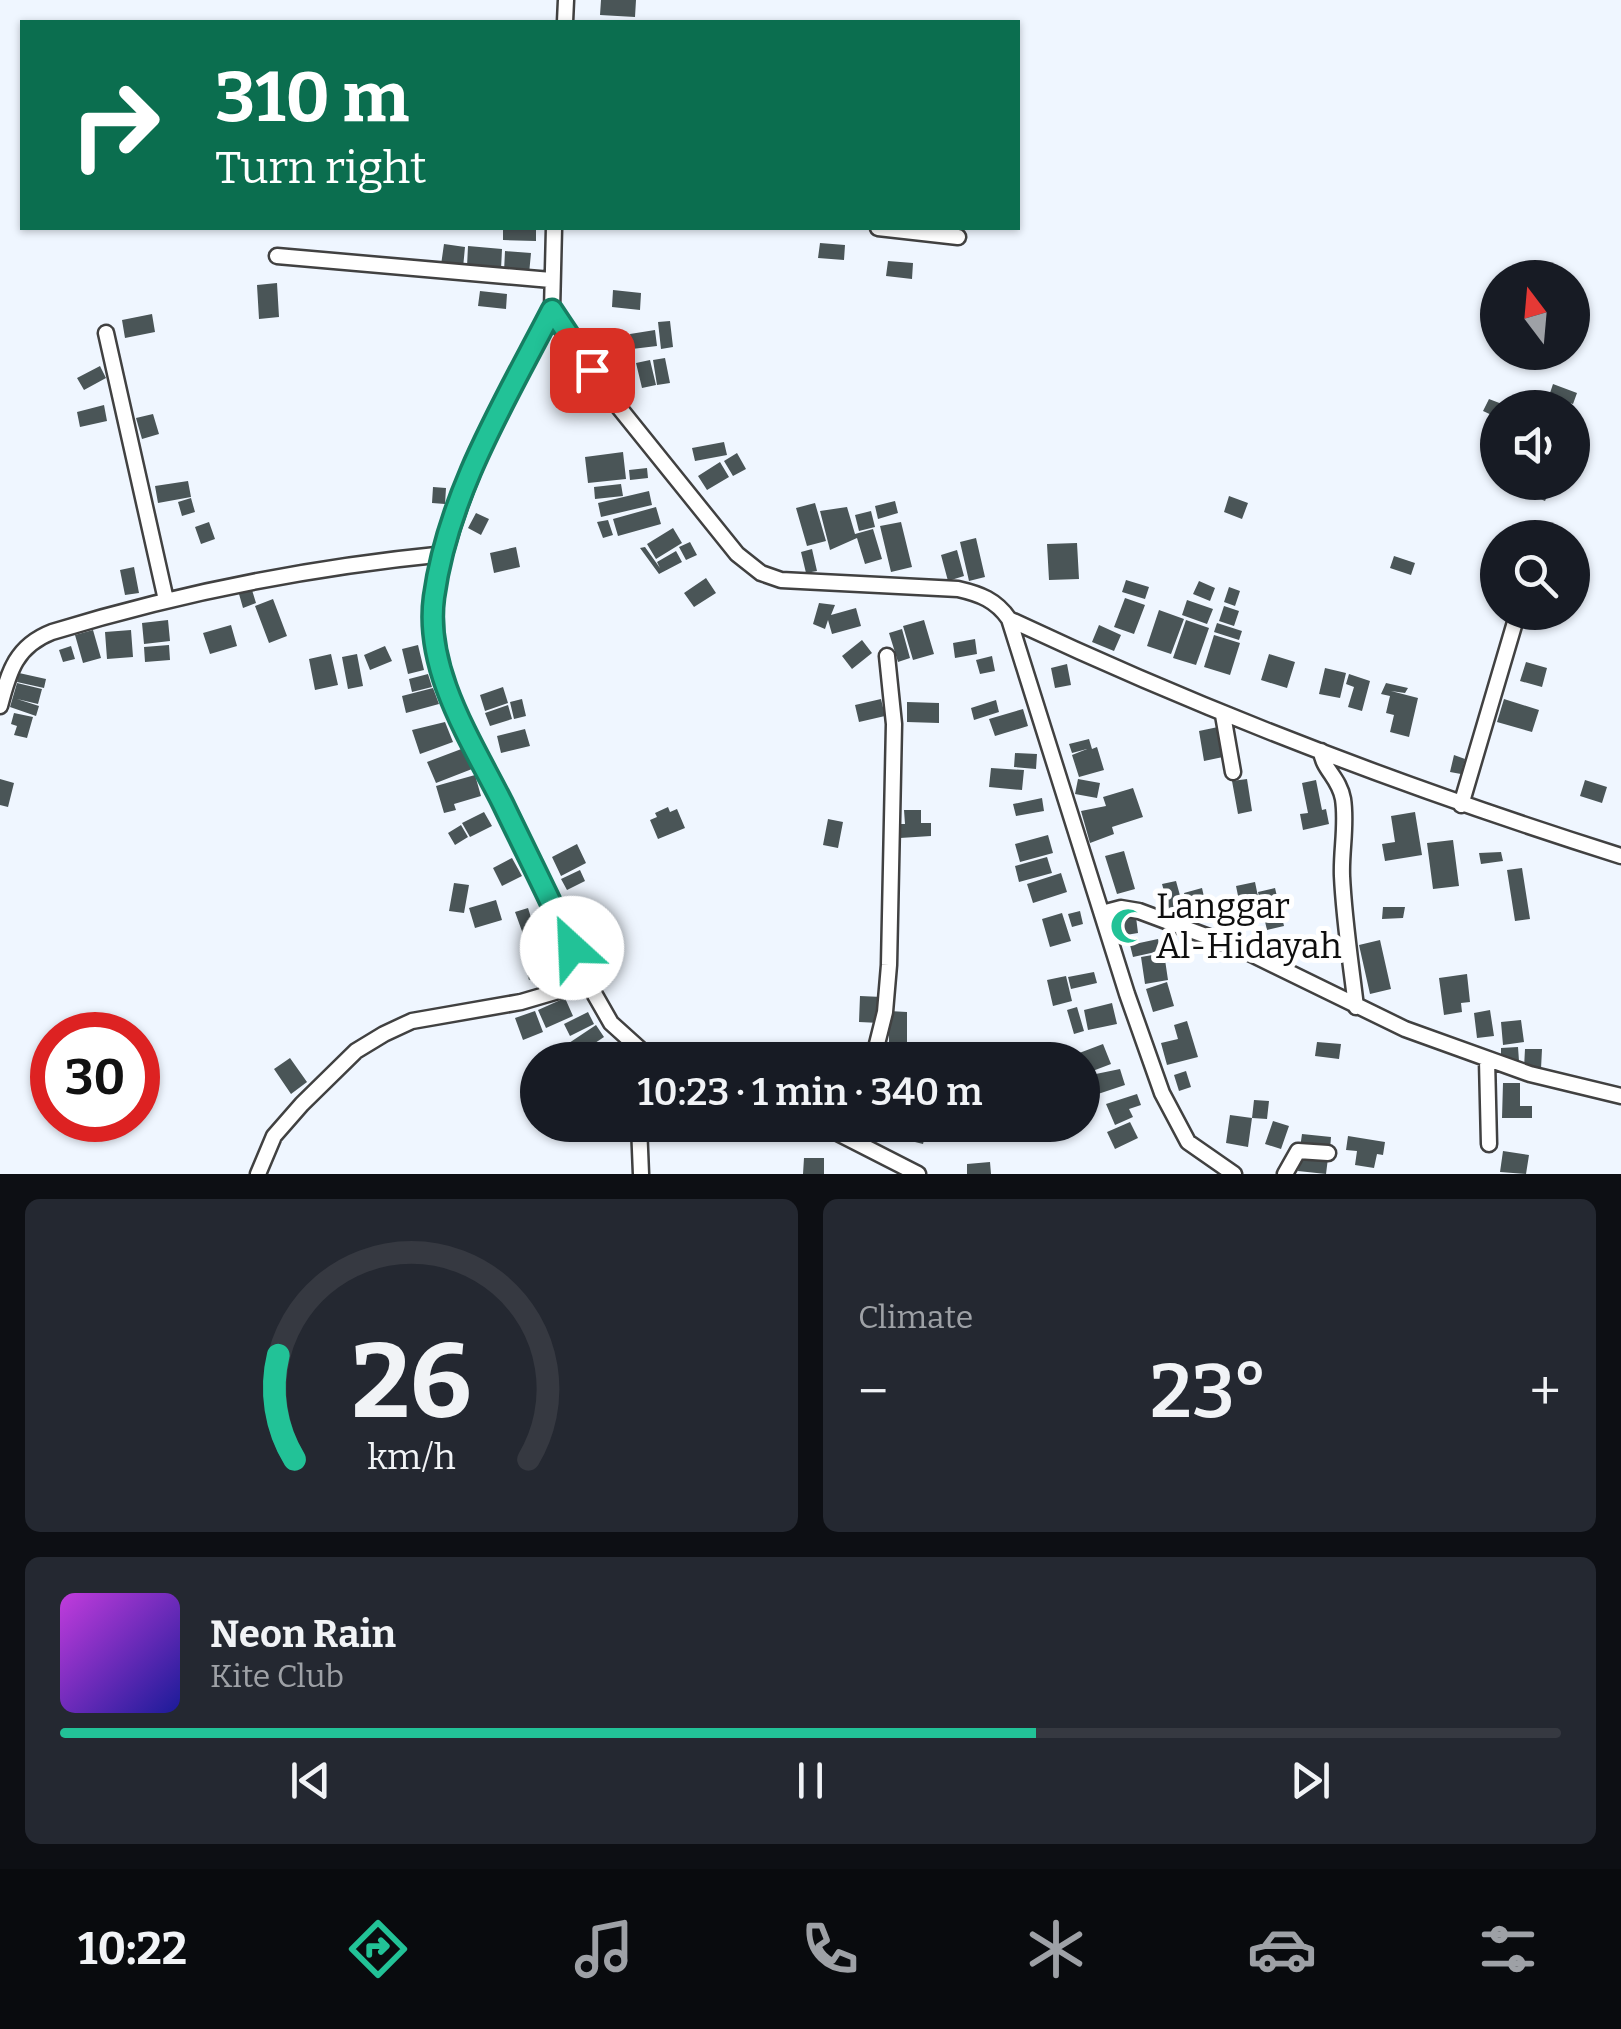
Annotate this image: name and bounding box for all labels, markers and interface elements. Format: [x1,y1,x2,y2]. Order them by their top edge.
text: 310 m [215,56,409,140]
icon: right [50,60,180,190]
text: Turn right [215,141,427,195]
north arrow [1480,260,1590,370]
map controls [1480,260,1590,630]
pin [550,328,635,413]
icon: arrive [565,343,620,398]
button: sound [1480,390,1590,500]
button: search [1480,520,1590,630]
place label: Langgar Al-Hidayah [1156,885,1342,967]
position arrow [520,896,624,1000]
mosque icon: Langgar Al-Hidayah [1109,907,1147,945]
speed limit sign: 30 [30,1012,160,1142]
text: 10:23 · 1 min · 340 m [637,1069,983,1115]
text: Climate [858,1298,973,1336]
text: 26 [351,1320,472,1445]
text: 23° [1150,1347,1268,1437]
text: − [858,1359,888,1425]
text: + [1530,1359,1561,1425]
text: km/h [367,1436,456,1478]
text: Neon Rain [210,1611,396,1657]
text: Kite Club [210,1657,344,1695]
icon: previous [283,1753,338,1808]
icon: pause [783,1753,838,1808]
icon: next [1283,1753,1338,1808]
icon: directions [343,1914,413,1984]
icon: music [569,1914,639,1984]
icon: phone [795,1914,865,1984]
icon: climate [1021,1914,1091,1984]
icon: car [1247,1914,1317,1984]
icon: filters [1473,1914,1543,1984]
text: 10:22 [78,1922,187,1976]

